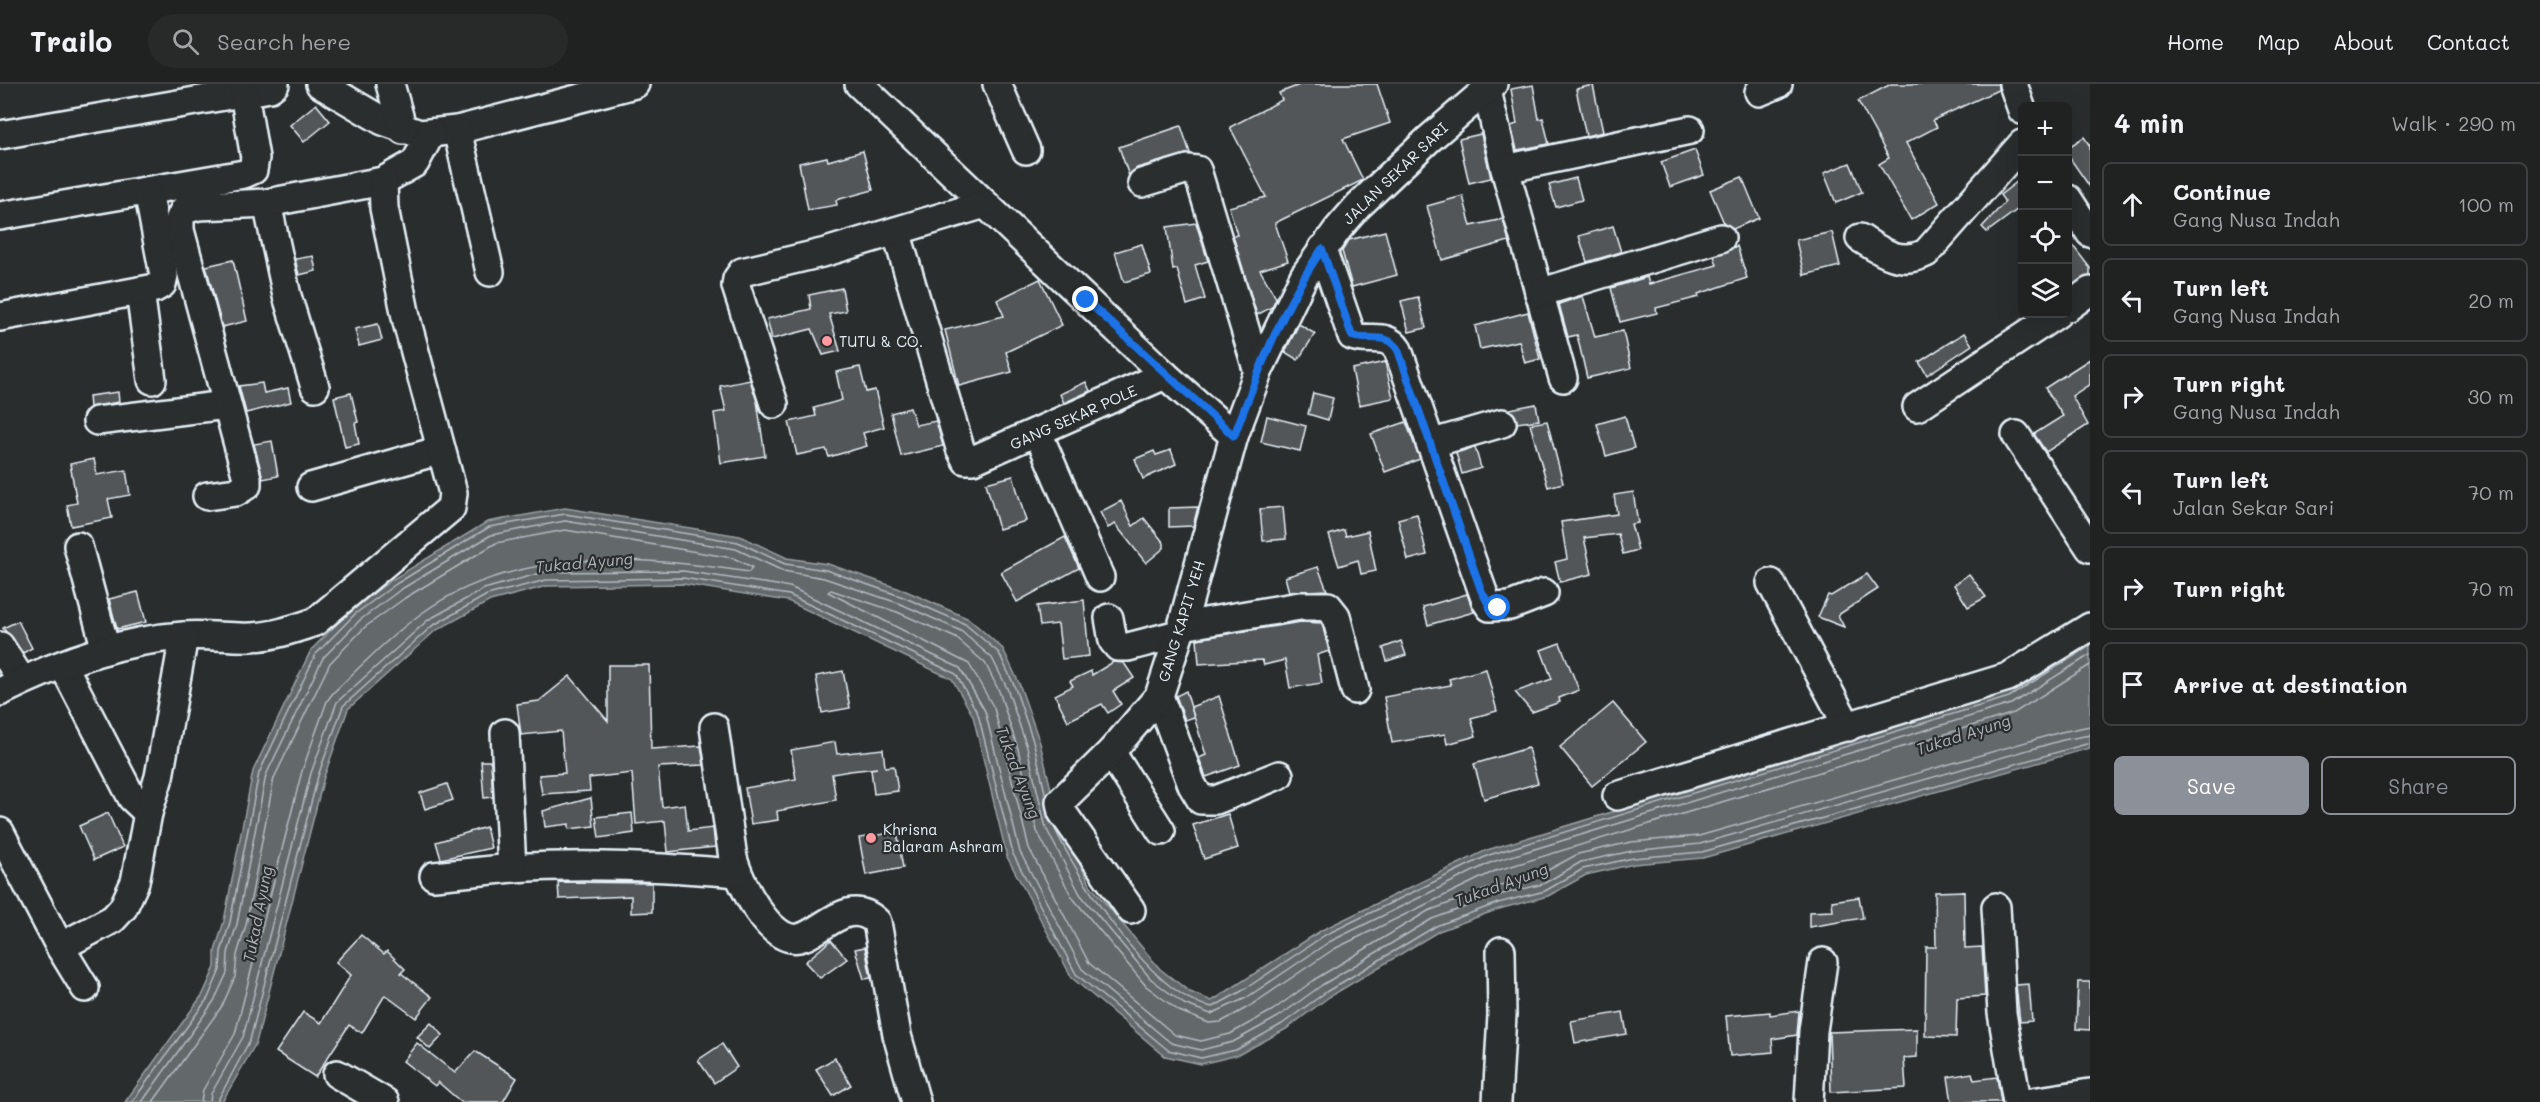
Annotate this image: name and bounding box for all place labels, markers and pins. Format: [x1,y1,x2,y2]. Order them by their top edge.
place label: TUTU & CO. [839,331,923,351]
marker: TUTU & CO. [820,334,834,348]
place label: Khrisna Balaram Ashram [883,819,1003,856]
marker: Khrisna Balaram Ashram [864,831,878,845]

